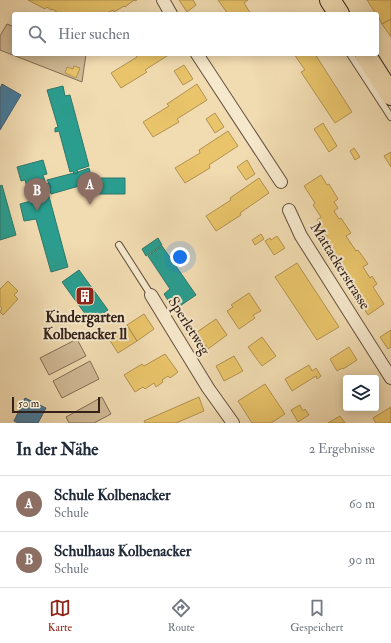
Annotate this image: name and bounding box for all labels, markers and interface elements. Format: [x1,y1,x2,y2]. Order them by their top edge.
search box [12,12,379,56]
icon: search [26,23,48,45]
text: Hier suchen [58,25,130,44]
pin: A [77,172,103,205]
pin: B [24,178,50,211]
street label: Mattackerstrasse [306,219,374,313]
your location [170,247,190,267]
building icon: Kindergarten Kolbenacker ll [74,285,96,307]
street label: Sperletweg [163,293,215,360]
place label: Kindergarten Kolbenacker ll [43,308,127,344]
map controls [343,375,379,411]
button: layers [343,375,379,411]
scale bar [12,395,100,414]
text: 50 m [18,397,39,410]
text: In der Nähe [16,439,98,460]
text: 2 Ergebnisse [309,441,375,457]
text: Schule Kolbenacker [54,486,171,505]
text: A [25,496,33,512]
text: 60 m [349,496,375,512]
text: Schule [54,505,89,521]
text: Schulhaus Kolbenacker [54,542,191,561]
text: B [25,552,33,568]
text: 90 m [349,552,375,568]
text: Schule [54,561,89,577]
tab: Karte [48,597,72,634]
tab: Route [168,597,195,634]
tab: Gespeichert [290,597,343,634]

